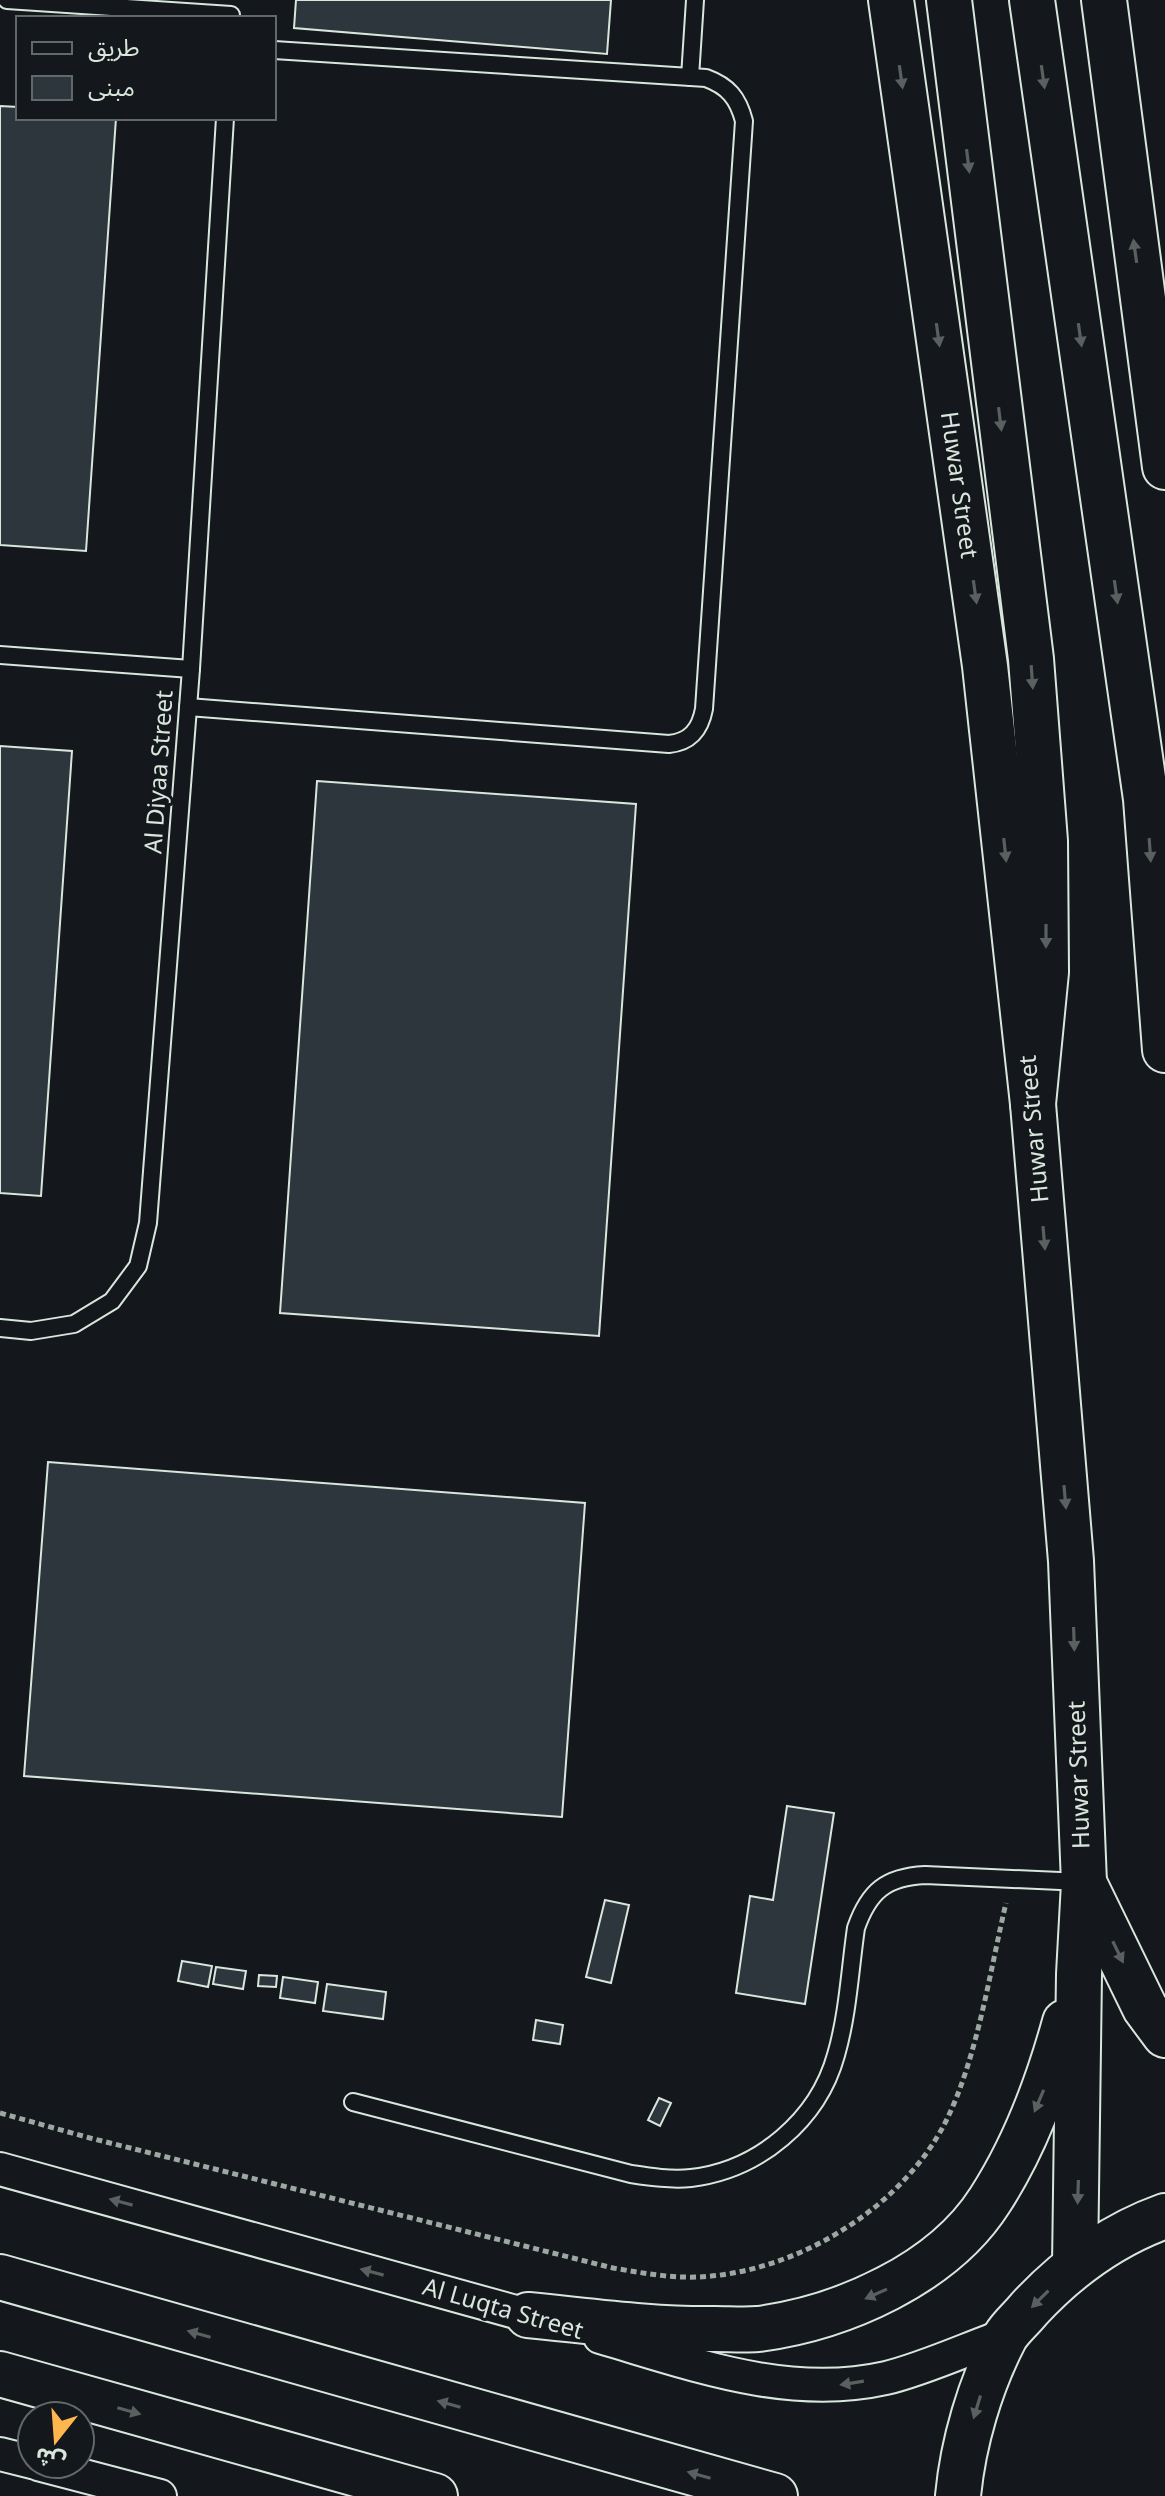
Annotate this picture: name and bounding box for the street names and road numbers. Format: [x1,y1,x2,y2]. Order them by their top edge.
street label: Huwar Street [934,409,987,561]
street label: Al Diyaa Street [135,689,180,855]
street label: Huwar Street [1010,1054,1055,1204]
street label: Huwar Street [1058,1700,1097,1850]
street label: Al Luqta Street [419,2269,588,2346]

